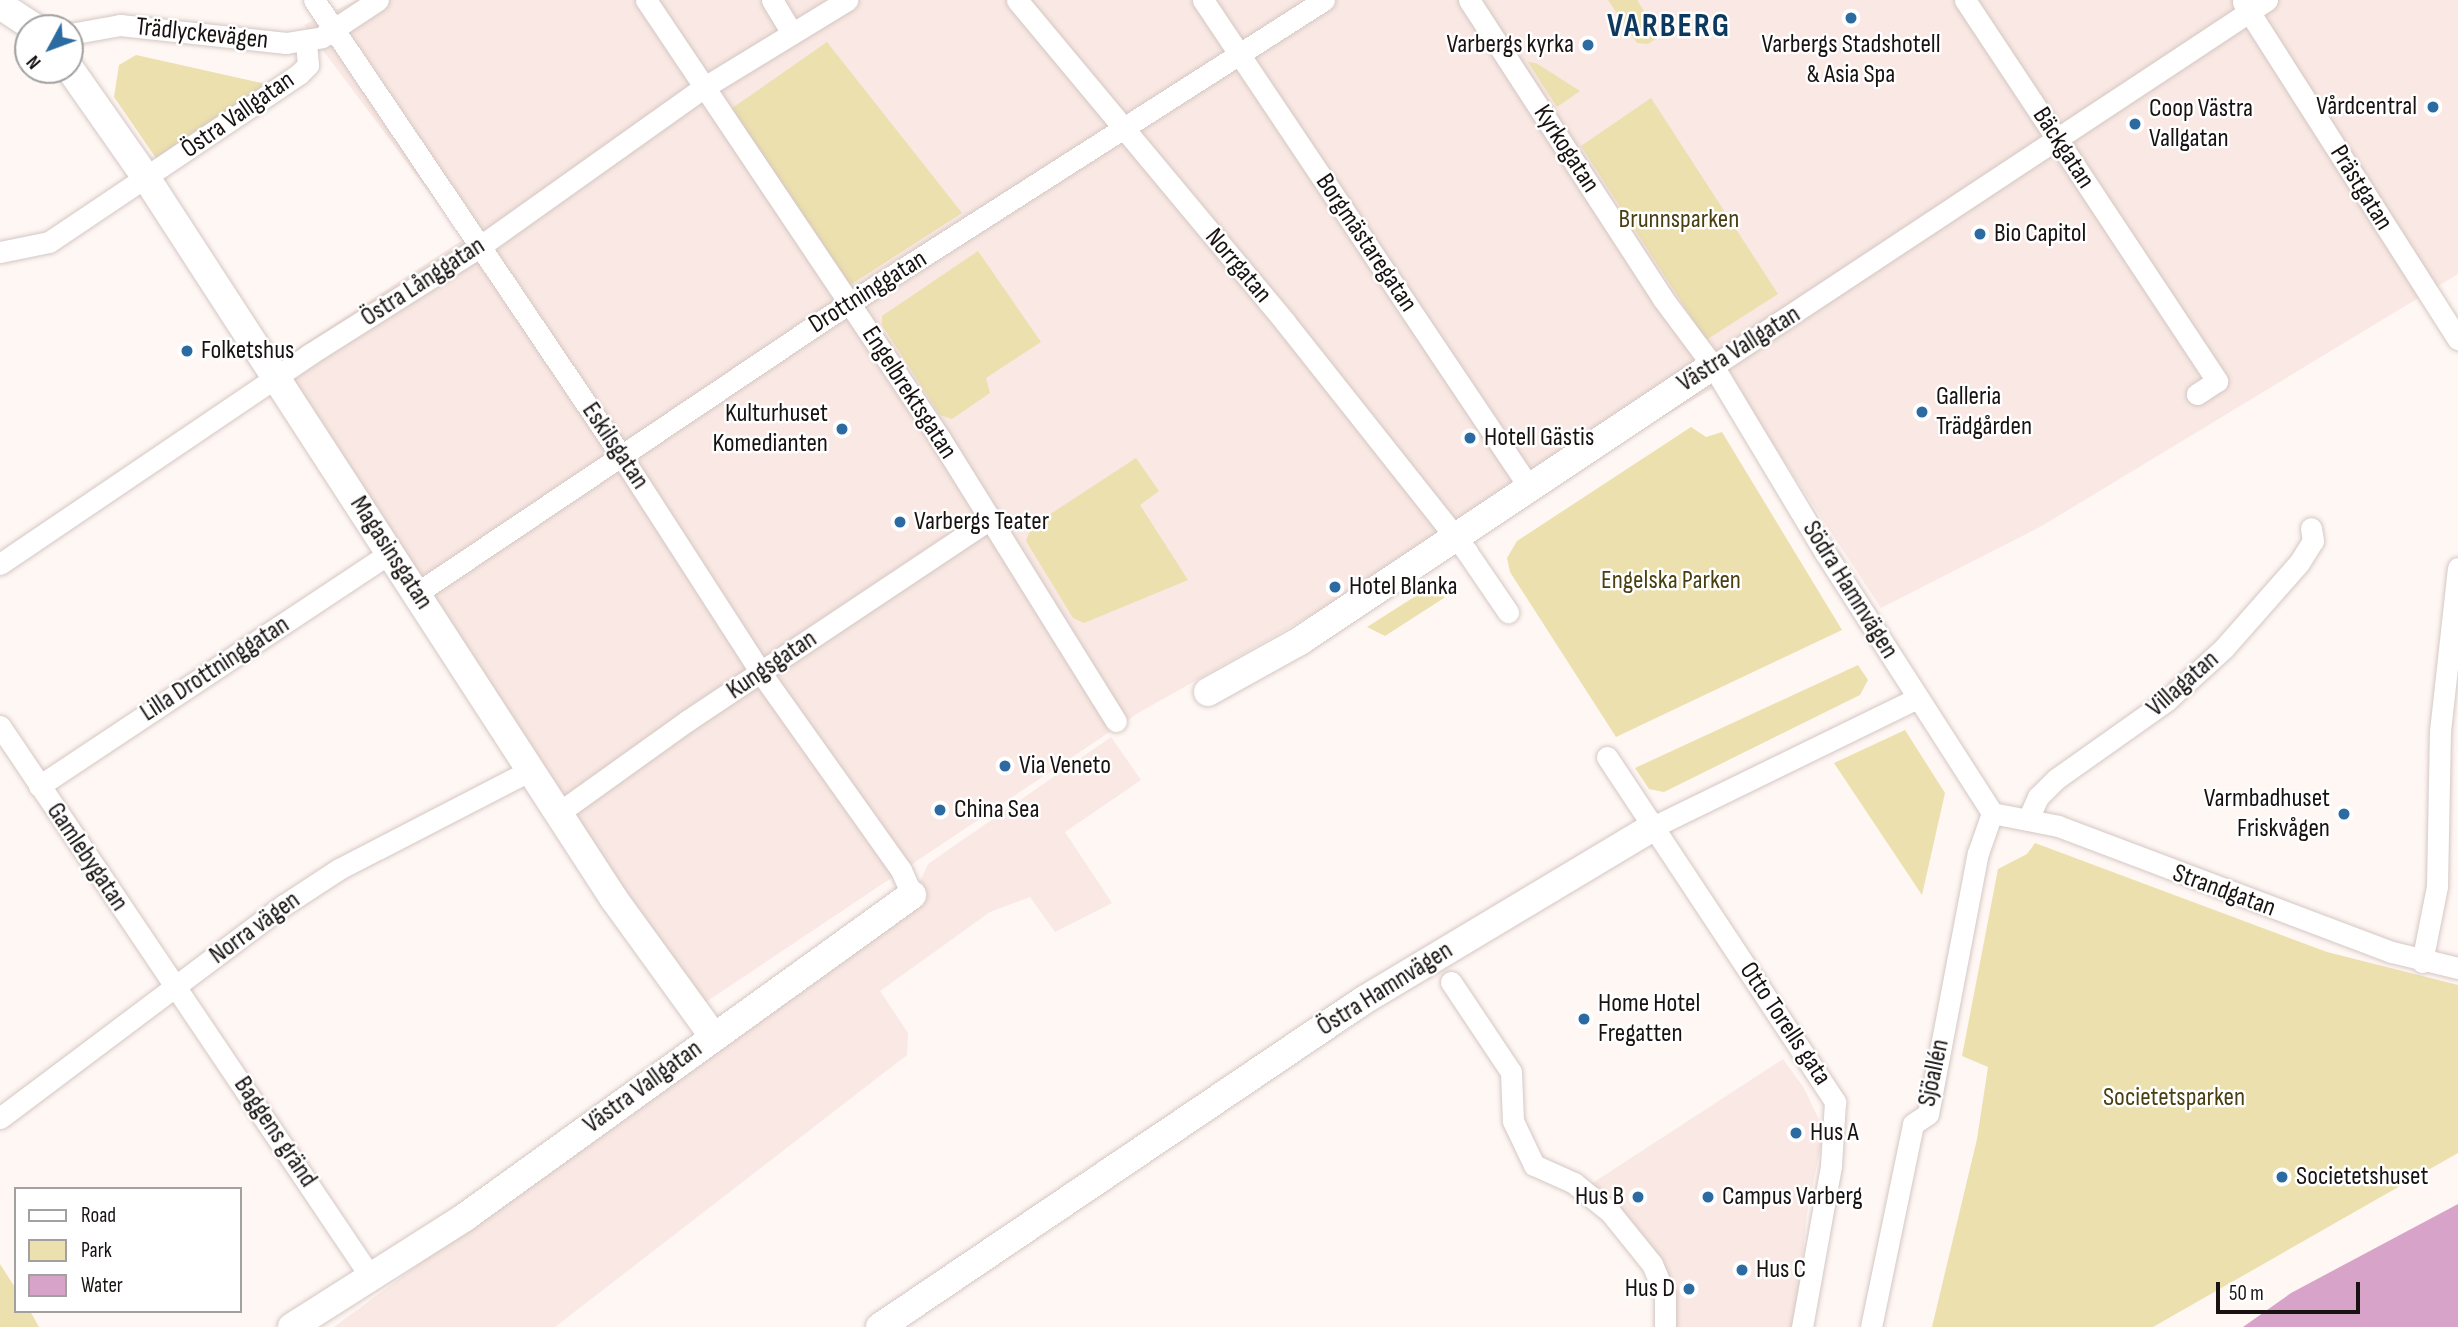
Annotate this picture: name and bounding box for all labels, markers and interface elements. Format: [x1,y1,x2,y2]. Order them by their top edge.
district label: VARBERG [1608,7,1730,47]
marker: Varbergs Stadshotell & Asia Spa [1843,10,1859,26]
street label: Trädlyckevägen [134,12,270,56]
north arrow [14,14,84,84]
place label: Varbergs kyrka [1446,29,1574,61]
place label: Varbergs Stadshotell & Asia Spa [1761,29,1941,90]
marker: Varbergs kyrka [1580,37,1596,53]
text: N [22,50,46,73]
street label: Östra Vallgatan [175,65,301,165]
place label: Vårdcentral [2316,91,2417,123]
place label: Coop Västra Vallgatan [2149,93,2253,154]
marker: Vårdcentral [2423,97,2443,117]
street label: Kyrkogatan [1526,99,1606,199]
street label: Bäckgatan [2025,102,2101,194]
marker: Coop Västra Vallgatan [2127,116,2143,132]
street label: Prästgatan [2323,140,2399,236]
street label: Borgmästaregatan [1308,168,1424,318]
park label: Brunnsparken [1619,204,1739,236]
place label: Bio Capitol [1994,218,2086,250]
street label: Norrgatan [1198,223,1278,309]
marker: Bio Capitol [1972,226,1988,242]
street label: Östra Långgatan [355,230,491,334]
street label: Drottninggatan [803,244,933,340]
street label: Västra Vallgatan [1672,299,1806,399]
street label: Engelbrektsgatan [855,321,963,465]
place label: Folketshus [201,335,294,367]
marker: Folketshus [179,343,195,359]
place label: Galleria Trädgården [1936,381,2032,442]
street label: Eskilsgatan [575,397,655,495]
place label: Kulturhuset Komedianten [712,398,828,460]
marker: Galleria Trädgården [1914,404,1930,420]
marker: Kulturhuset Komedianten [834,421,850,437]
place label: Hotell Gästis [1484,422,1594,454]
marker: Hotell Gästis [1462,430,1478,446]
street label: Magasinsgatan [343,490,439,616]
place label: Varbergs Teater [914,506,1049,538]
marker: Varbergs Teater [892,514,908,530]
street label: Södra Hamnvägen [1795,515,1905,665]
park label: Engelska Parken [1601,565,1741,597]
place label: Hotel Blanka [1349,571,1458,603]
marker: Hotel Blanka [1327,579,1343,595]
street label: Lilla Drottninggatan [135,609,295,729]
street label: Kungsgatan [721,624,823,706]
street label: Villagatan [2141,644,2225,724]
place label: Via Veneto [1019,750,1111,782]
marker: Via Veneto [997,758,1013,774]
place label: Varmbadhuset Friskvågen [2204,783,2330,844]
place label: China Sea [954,794,1039,826]
street label: Gamlebygatan [39,797,135,917]
marker: China Sea [932,802,948,818]
marker: Varmbadhuset Friskvågen [2336,806,2352,822]
street label: Strandgatan [2168,858,2280,924]
street label: Norra vägen [204,885,306,971]
street label: Östra Hamnvägen [1312,935,1458,1043]
street label: Otto Torells gata [1733,957,1837,1091]
place label: Home Hotel Fregatten [1598,988,1700,1050]
marker: Home Hotel Fregatten [1576,1011,1592,1027]
street label: Västra Vallgatan [578,1034,708,1140]
street label: Sjöallén [1912,1037,1956,1109]
street label: Baggens gränd [227,1071,323,1193]
park label: Societetsparken [2103,1082,2245,1114]
place label: Hus A [1810,1117,1859,1149]
marker: Hus A [1788,1125,1804,1141]
place label: Societetshuset [2296,1161,2428,1193]
marker: Societetshuset [2274,1169,2290,1185]
place label: Hus B [1575,1181,1624,1213]
place label: Campus Varberg [1722,1181,1863,1213]
legend [14,1187,242,1313]
marker: Hus B [1630,1189,1646,1205]
marker: Campus Varberg [1700,1189,1716,1205]
text: Road [81,1203,116,1228]
text: Park [81,1238,112,1263]
place label: Hus C [1756,1254,1806,1286]
marker: Hus C [1734,1262,1750,1278]
scale bar [2220,1268,2364,1312]
text: Water [81,1273,123,1298]
place label: Hus D [1625,1273,1675,1305]
marker: Hus D [1681,1281,1697,1297]
text: 50 m [2229,1281,2264,1306]

